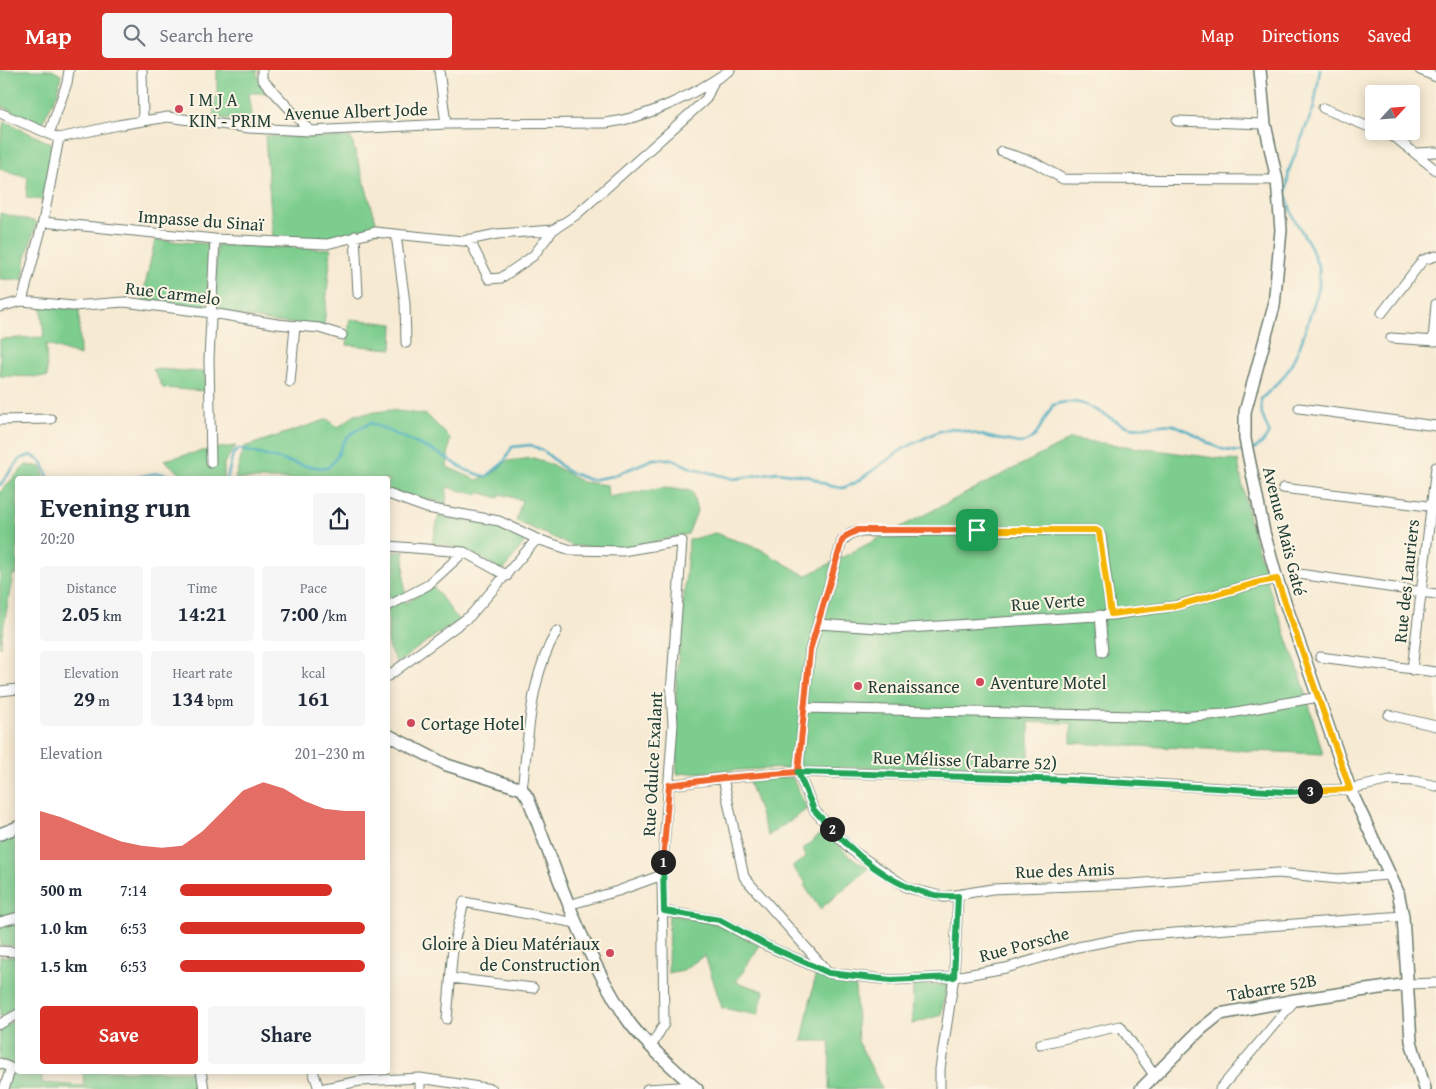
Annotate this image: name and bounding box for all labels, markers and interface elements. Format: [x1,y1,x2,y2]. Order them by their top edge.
search box [102,13,452,58]
text: Map [25,18,72,53]
icon: search [120,21,148,49]
text: Search here [160,21,253,49]
text: Map [1201,22,1234,49]
text: Directions [1262,22,1339,49]
text: Saved [1367,22,1411,49]
north arrow [1365,85,1420,140]
map controls [1365,85,1420,140]
place label: I M J A KIN - PRIM [189,86,272,134]
street label: Avenue Albert Jode [284,95,428,127]
marker: I M J A KIN - PRIM [173,103,185,115]
street label: Impasse du Sinaï [137,202,266,238]
street label: Rue Carmelo [124,274,222,312]
street label: Avenue Maïs Gaté [1256,463,1314,599]
text: Evening run [40,486,191,527]
button: share [313,493,365,545]
pin [956,509,998,551]
icon: arrive [963,516,991,544]
street label: Rue des Lauriers [1386,518,1426,644]
text: 20:20 [40,526,75,550]
text: Distance [66,578,117,598]
text: Time [188,578,217,598]
text: Pace [300,578,327,598]
street label: Rue Verte [1010,586,1086,618]
text: 2.05 [61,598,100,629]
text: 14:21 [178,598,227,629]
text: 7:00 [280,598,319,629]
text: km [100,606,122,626]
text: /km [319,606,347,626]
text: Elevation [64,663,119,683]
text: Heart rate [172,663,233,683]
text: kcal [302,663,325,683]
place label: Aventure Motel [990,669,1107,696]
place label: Renaissance [868,673,960,700]
marker: Aventure Motel [974,676,986,688]
marker: Renaissance [852,680,864,692]
text: 29 [73,683,95,714]
text: 134 [172,683,204,714]
text: 161 [297,683,330,714]
street label: Rue Odulce Exalant [635,690,669,837]
text: m [95,691,110,711]
text: bpm [204,691,233,711]
place label: Cortage Hotel [421,710,525,737]
marker: Cortage Hotel [405,717,417,729]
text: Elevation [40,741,103,765]
text: 201–230 m [295,741,365,765]
street label: Rue Mélisse (Tabarre 52) [873,743,1057,777]
pin: 3 [1298,778,1322,804]
text: 3 [1307,781,1314,801]
pin: 2 [820,816,844,842]
text: 2 [829,819,836,839]
pin: 1 [650,850,676,874]
text: 1 [660,852,667,872]
street label: Rue des Amis [1015,855,1115,885]
text: 500 m [40,878,82,902]
text: 7:14 [120,878,147,902]
text: 1.0 km [40,916,87,940]
text: 6:53 [120,916,147,940]
street label: Rue Porsche [976,919,1072,969]
place label: Gloire à Dieu Matériaux de Construction [422,930,601,978]
marker: Gloire à Dieu Matériaux de Construction [604,947,616,959]
text: 1.5 km [40,954,87,978]
text: 6:53 [120,954,147,978]
street label: Tabarre 52B [1225,966,1319,1008]
button: Save [40,1006,198,1064]
button: Share [208,1006,365,1064]

